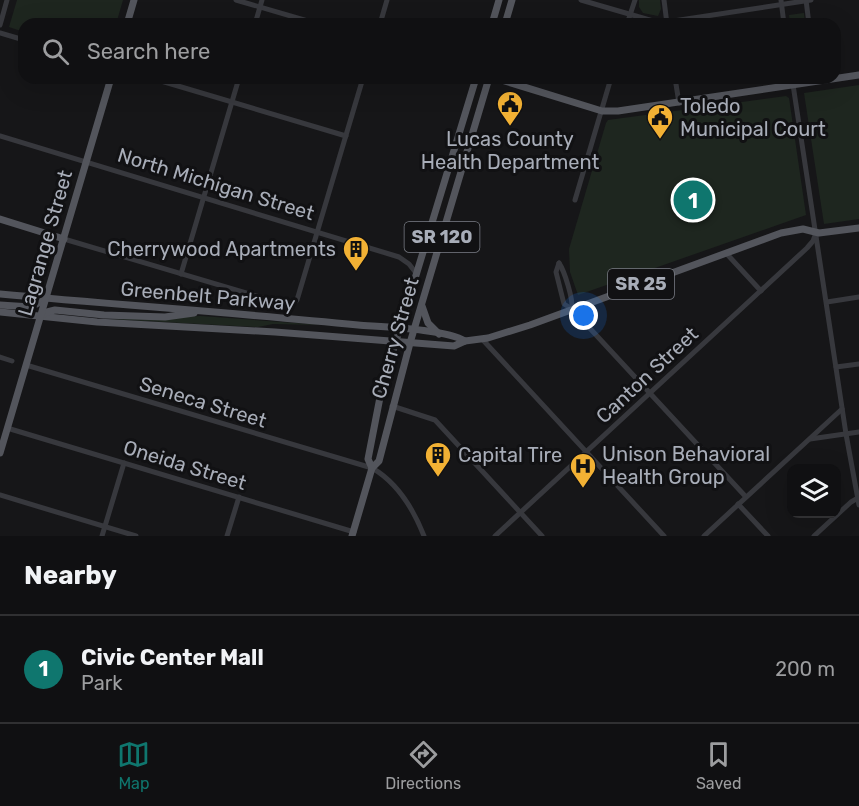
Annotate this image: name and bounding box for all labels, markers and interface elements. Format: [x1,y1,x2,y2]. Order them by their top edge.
search box [18,18,841,84]
icon: search [39,35,72,68]
text: Search here [87,38,210,65]
public building icon: Lucas County Health Department [495,89,525,127]
place label: Toledo Municipal Court [680,94,826,141]
public building icon: Toledo Municipal Court [645,102,675,140]
place label: Lucas County Health Department [421,127,599,174]
street label: North Michigan Street [115,143,317,225]
street label: Lagrange Street [13,167,77,319]
pin: 1 [674,178,712,222]
road number: SR 120 [404,222,480,252]
building icon: Cherrywood Apartments [341,234,371,272]
place label: Cherrywood Apartments [107,237,336,261]
road number: SR 25 [608,269,674,299]
street label: Cherry Street [366,274,424,401]
street label: Greenbelt Parkway [120,276,296,316]
your location [569,301,598,330]
street label: Canton Street [591,322,703,428]
street label: Seneca Street [136,371,270,433]
street label: Oneida Street [121,435,250,495]
building icon: Capital Tire [423,440,453,478]
place label: Unison Behavioral Health Group [602,442,770,489]
place label: Capital Tire [458,443,562,467]
hospital icon: Unison Behavioral Health Group [568,451,598,489]
map controls [787,464,841,518]
button: layers [787,464,841,518]
text: Nearby [24,560,117,591]
text: Civic Center Mall [81,644,264,671]
text: 1 [39,657,48,681]
text: 200 m [775,657,835,681]
text: Park [81,671,123,695]
tab: Map [117,738,150,793]
tab: Directions [385,738,461,793]
tab: Saved [696,738,742,793]

